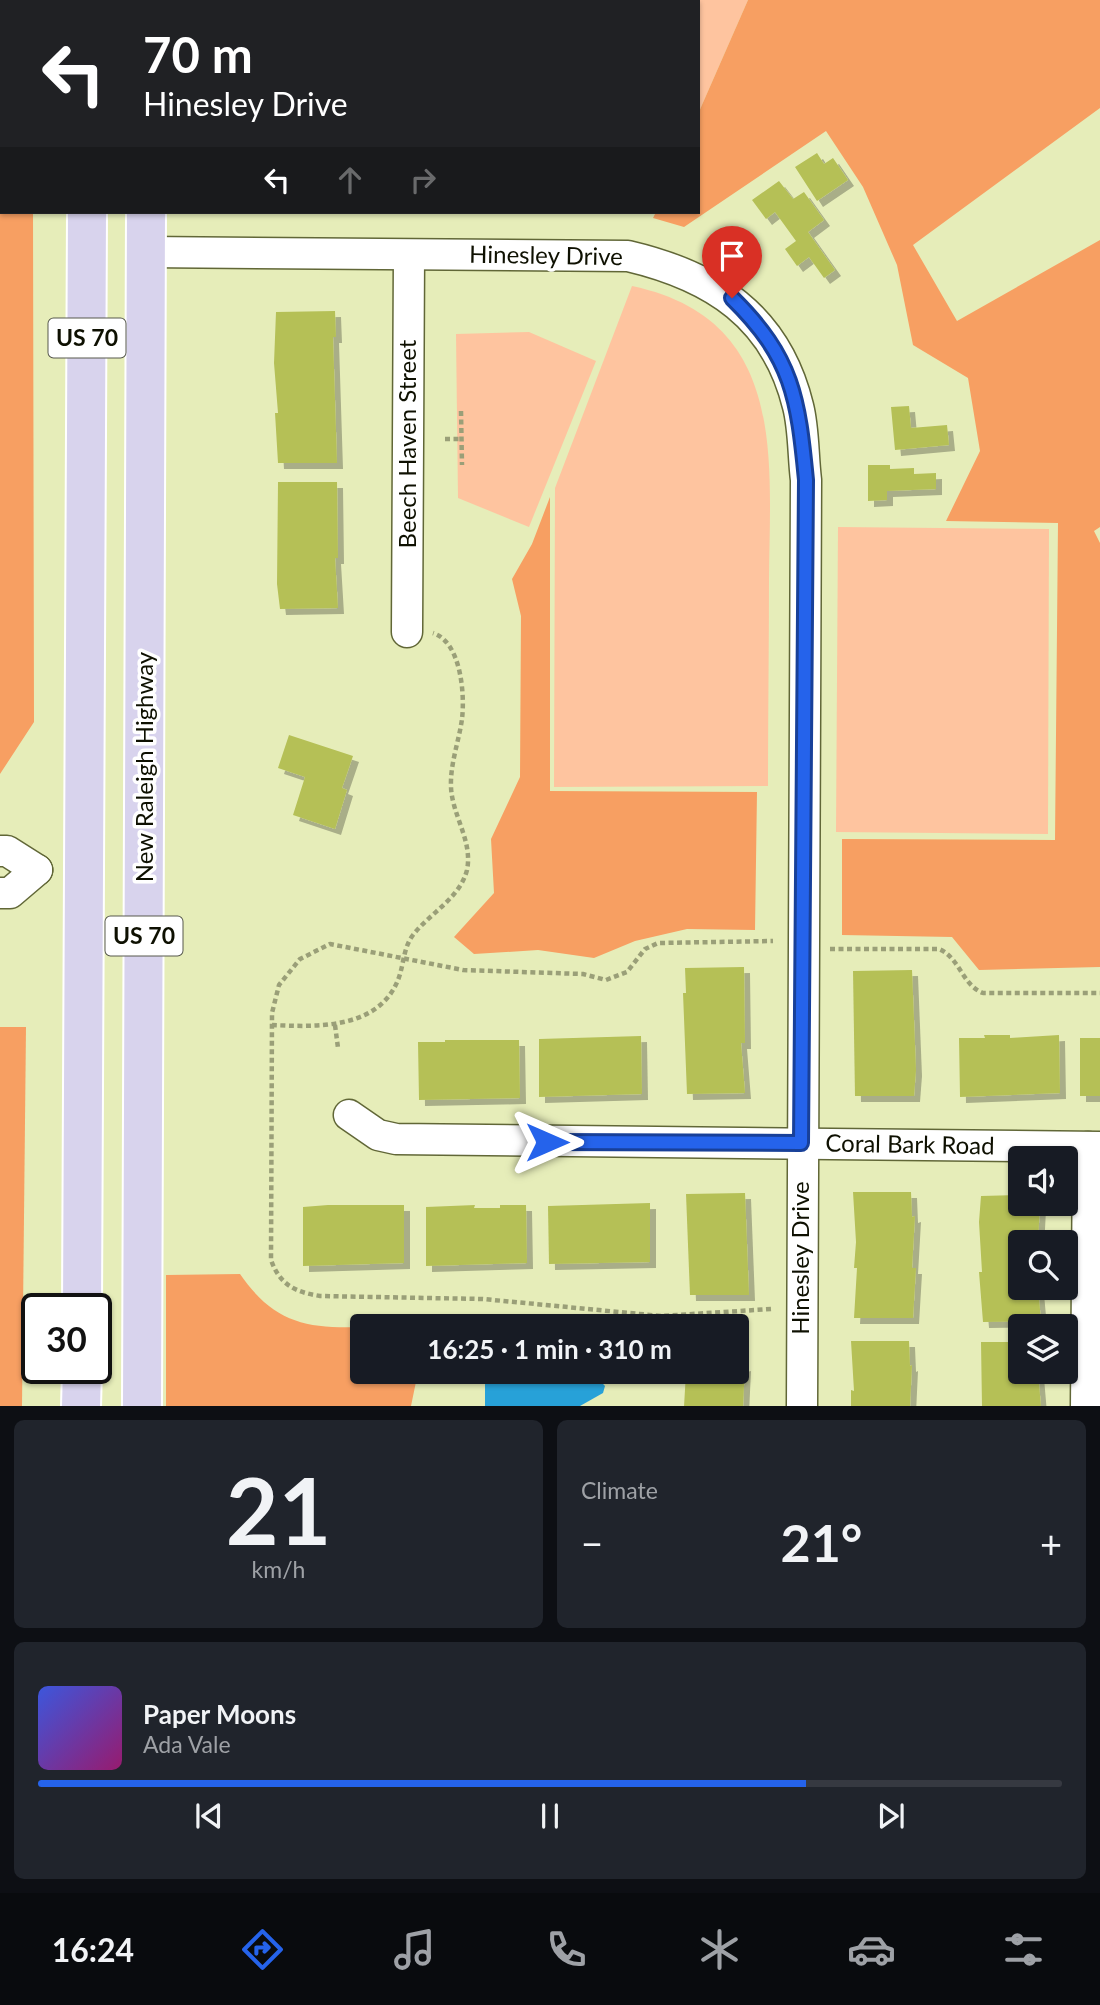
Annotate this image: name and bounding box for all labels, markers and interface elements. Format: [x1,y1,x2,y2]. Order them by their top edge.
text: 70 m [143,25,253,83]
icon: left [28,28,119,119]
text: Hinesley Drive [143,84,348,123]
icon: left [258,161,296,199]
icon: ahead [331,161,369,199]
icon: right [404,161,442,199]
pin [702,226,762,298]
icon: arrive [713,237,751,275]
street label: Hinesley Drive [469,239,623,270]
road number: US 70 [48,318,126,358]
street label: Beech Haven Street [392,339,421,548]
street label: New Raleigh Highway [129,651,158,882]
road number: US 70 [106,917,182,956]
position arrow [510,1105,584,1179]
street label: Coral Bark Road [825,1128,995,1159]
map controls [1008,1146,1078,1384]
button: sound [1008,1146,1078,1216]
street label: Hinesley Drive [785,1181,814,1335]
button: search [1008,1230,1078,1300]
speed limit sign: 30 [21,1293,112,1384]
button: layers [1008,1314,1078,1384]
text: 16:25 · 1 min · 310 m [427,1333,672,1365]
text: 21 [226,1455,331,1564]
text: Climate [581,1476,658,1504]
text: 21° [781,1511,862,1573]
text: − [581,1520,603,1566]
text: + [1040,1520,1062,1566]
text: km/h [252,1555,305,1583]
text: Paper Moons [143,1698,296,1730]
text: Ada Vale [143,1730,231,1758]
icon: previous [190,1797,228,1835]
icon: pause [531,1797,569,1835]
icon: next [872,1797,910,1835]
icon: directions [238,1925,287,1974]
icon: music [390,1925,439,1974]
icon: phone [542,1925,591,1974]
icon: climate [695,1925,744,1974]
icon: car [847,1925,896,1974]
icon: filters [999,1925,1048,1974]
text: 16:24 [52,1930,134,1969]

